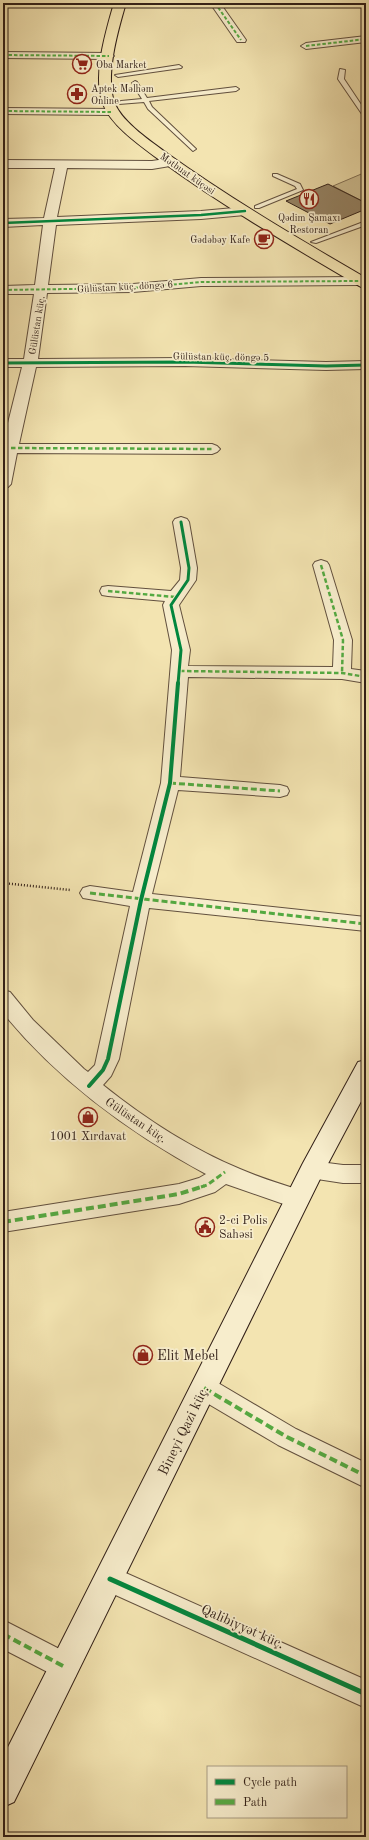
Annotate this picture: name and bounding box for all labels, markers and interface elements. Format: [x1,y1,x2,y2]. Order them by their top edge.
supermarket icon: Oba Market [71,53,93,75]
place label: Oba Market [96,60,147,70]
pharmacy icon: Aptek Mәlhәm Online [66,83,88,105]
place label: Aptek Mәlhәm Online [91,84,154,106]
street label: Mətbuat küçəsi [158,151,217,197]
restaurant icon: Qədim Şamaxı Restoran [298,188,320,210]
place label: Qədim Şamaxı Restoran [278,213,340,235]
cafe icon: Gədəbəy Kafe [253,228,275,250]
place label: Gədəbəy Kafe [190,235,250,245]
street label: Gülüstan küç. döngə 6 [77,279,174,295]
street label: Gülüstan küç. [27,295,47,355]
street label: Gülüstan küç. döngə 5 [173,351,269,363]
street label: Gülüstan küç. [103,1096,168,1146]
shop icon: 1001 Xırdavat [77,1106,99,1128]
place label: 1001 Xırdavat [50,1131,126,1143]
place label: 2-ci Polis Sahəsi [219,1215,267,1241]
public building icon: 2-ci Polis Sahəsi [194,1216,216,1238]
shop icon: Elit Mebel [132,1344,154,1366]
place label: Elit Mebel [157,1349,219,1363]
street label: Bineyi Qazi küç. [156,1383,212,1478]
street label: Qalibiyyət küç. [199,1602,286,1651]
legend [207,1766,347,1818]
text: Cycle path [243,1777,298,1789]
text: Path [243,1797,268,1809]

